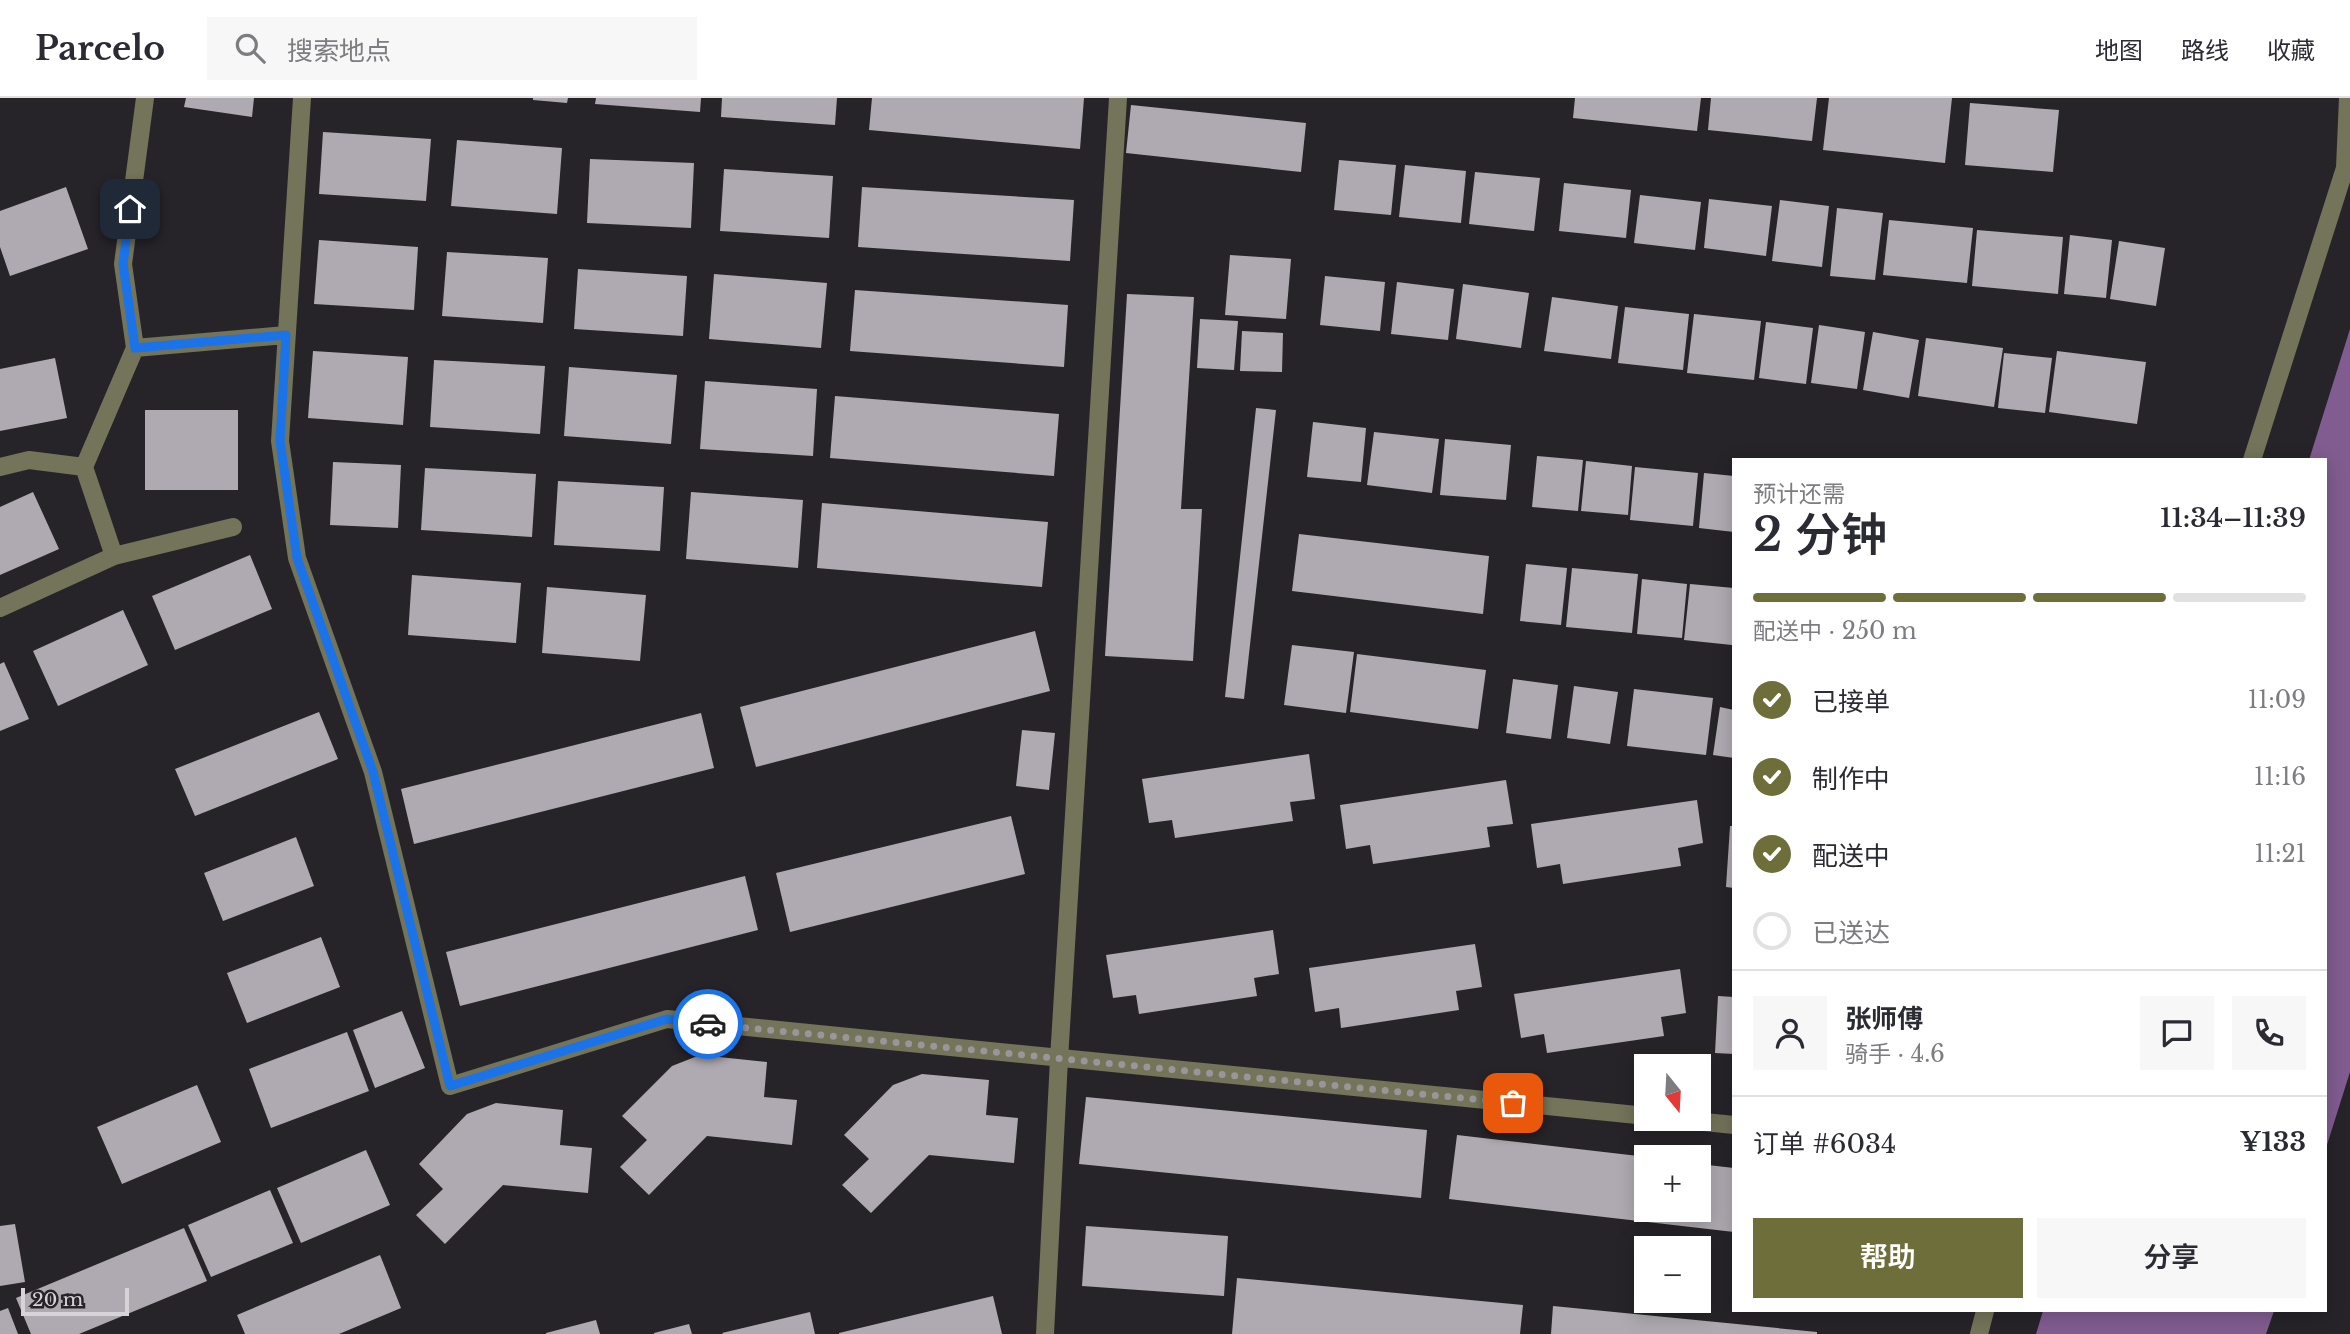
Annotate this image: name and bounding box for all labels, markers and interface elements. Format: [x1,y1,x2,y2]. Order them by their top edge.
search box [207,17,697,80]
text: Parcelo [35,28,165,69]
icon: search [231,29,269,67]
text: 搜索地点 [287,35,391,67]
text: 地图 [2095,36,2143,65]
text: 路线 [2181,36,2229,65]
text: 收藏 [2267,36,2315,65]
pin [100,179,160,239]
icon: home [111,190,149,228]
text: 预计还需 [1753,480,1845,508]
text: 11:34–11:39 [2160,502,2306,534]
text: 2 分钟 [1753,506,1887,563]
text: 配送中 · 250 m [1753,617,1917,645]
icon: check [1753,681,1791,719]
text: 已接单 [1812,686,1890,718]
text: 11:09 [2248,686,2306,714]
icon: check [1753,758,1791,796]
text: 制作中 [1812,763,1890,795]
text: 11:16 [2254,763,2306,791]
icon: check [1753,835,1791,873]
text: 配送中 [1812,840,1890,872]
text: 11:21 [2255,840,2306,868]
text: 已送达 [1812,917,1890,949]
courier [673,989,743,1059]
button: person [1753,996,1827,1070]
button: chat [2140,996,2214,1070]
button: phone [2232,996,2306,1070]
text: 张师傅 [1845,1003,1923,1035]
icon: car [689,1005,727,1043]
text: 骑手 · 4.6 [1845,1040,1945,1068]
north arrow [1634,1054,1712,1130]
map controls [1634,1054,1711,1313]
pin [1483,1073,1543,1133]
icon: bag [1494,1084,1532,1122]
text: ¥133 [2239,1126,2306,1158]
text: 订单 #6034 [1753,1128,1896,1160]
button: + [1634,1145,1711,1222]
button: 帮助 [1753,1218,2023,1298]
button: 分享 [2037,1218,2306,1298]
button: − [1634,1236,1711,1313]
scale bar [21,1285,130,1317]
text: 20 m [32,1288,83,1311]

